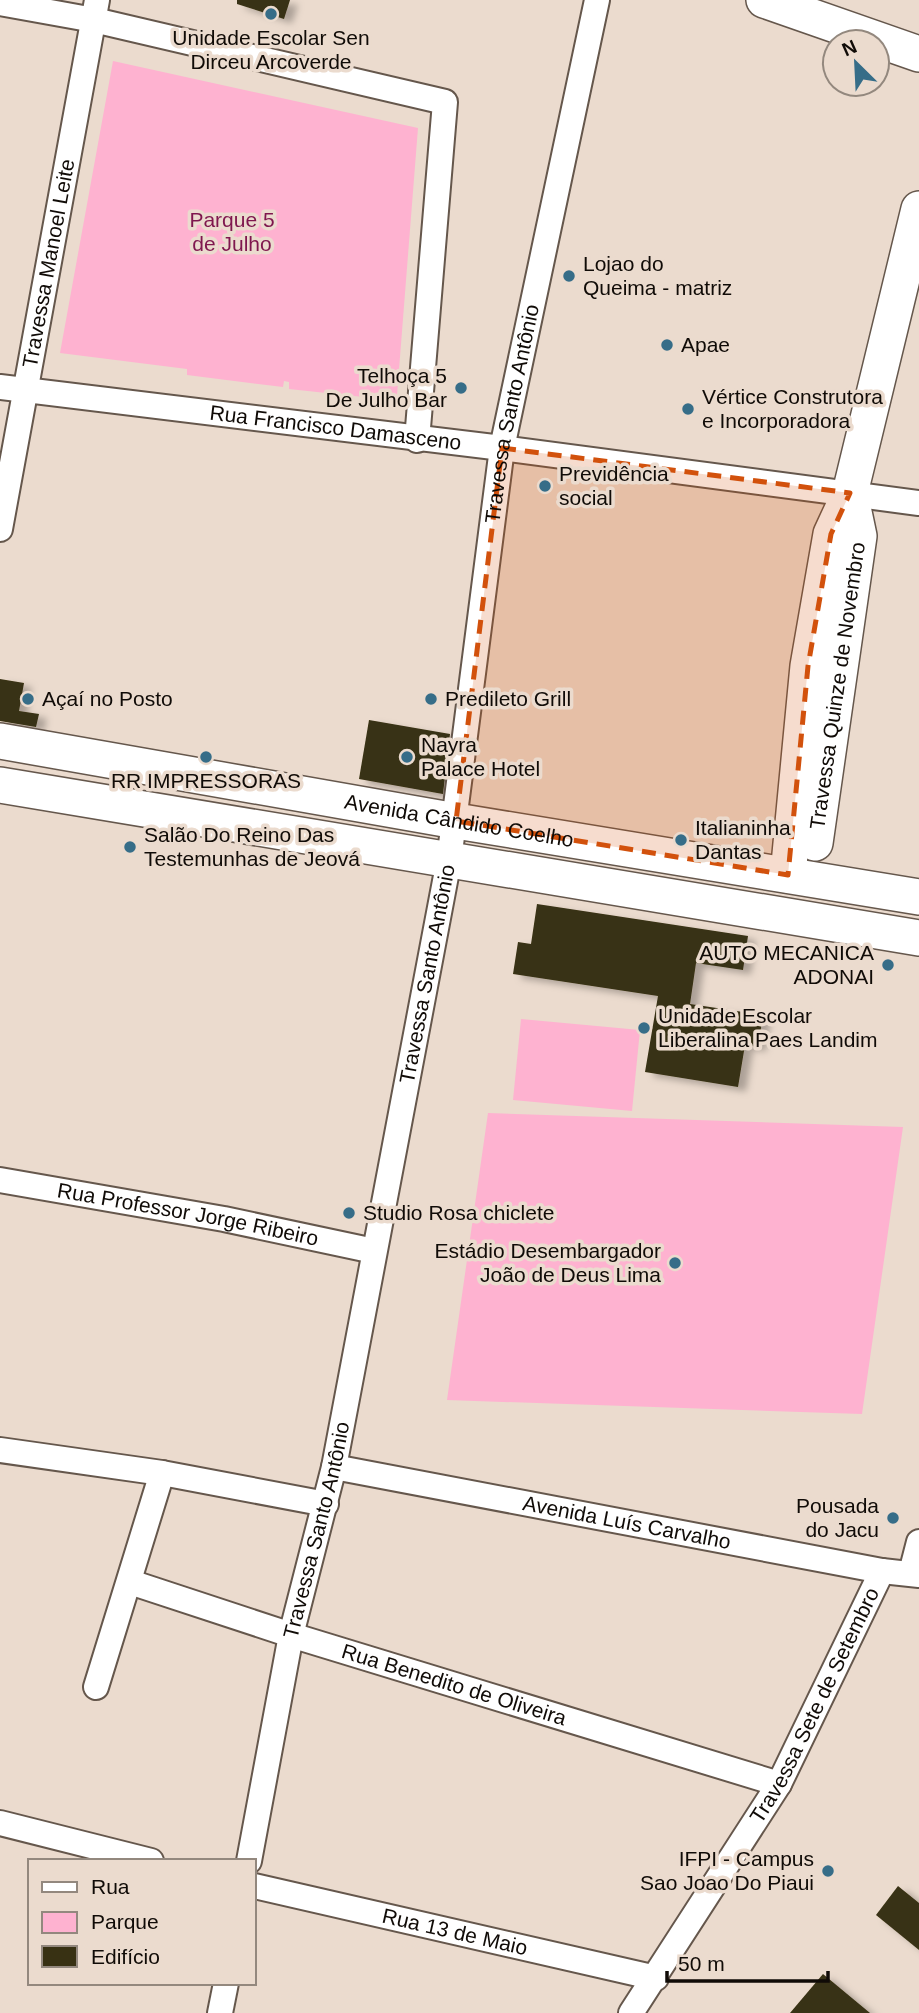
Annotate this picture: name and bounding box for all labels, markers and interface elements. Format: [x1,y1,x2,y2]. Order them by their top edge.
marker: Unidade Escolar Sen Dirceu Arcoverde [263,6,279,22]
place label: Unidade Escolar Sen Dirceu Arcoverde [172,26,370,73]
north arrow [821,28,891,98]
text: N [839,36,860,60]
street label: Travessa Manoel Leite [18,157,79,370]
park label: Parque 5 de Julho [189,208,275,255]
place label: Lojao do Queima - matriz [583,252,732,299]
marker: Lojao do Queima - matriz [561,268,577,284]
street label: Travessa Santo Antônio [480,302,543,524]
place label: Apae [681,333,730,356]
marker: Apae [659,337,675,353]
place label: Telhoça 5 De Julho Bar [326,364,447,411]
marker: Telhoça 5 De Julho Bar [453,380,469,396]
place label: Vértice Construtora e Incorporadora [702,385,883,432]
street label: Rua Francisco Damasceno [208,401,463,454]
marker: Vértice Construtora e Incorporadora [680,401,696,417]
place label: Previdência social [559,462,669,509]
marker: Previdência social [537,478,553,494]
street label: Travessa Quinze de Novembro [805,540,869,831]
place label: Açaí no Posto [42,687,173,710]
place label: Predileto Grill [445,687,571,710]
marker: Açaí no Posto [20,691,36,707]
marker: Predileto Grill [423,691,439,707]
place label: Nayra Palace Hotel [421,733,540,780]
marker: RR IMPRESSORAS [198,749,214,765]
marker: Nayra Palace Hotel [399,749,415,765]
place label: RR IMPRESSORAS [111,769,301,792]
street label: Avenida Cândido Coelho [343,790,575,851]
place label: Italianinha Dantas [695,816,791,863]
place label: Salão Do Reino Das Testemunhas de Jeová [144,823,360,870]
marker: Italianinha Dantas [673,832,689,848]
marker: Salão Do Reino Das Testemunhas de Jeová [122,839,138,855]
street label: Travessa Santo Antônio [395,863,459,1085]
place label: AUTO MECANICA ADONAI [699,941,874,988]
marker: AUTO MECANICA ADONAI [880,957,896,973]
place label: Unidade Escolar Liberalina Paes Landim [658,1004,877,1051]
marker: Unidade Escolar Liberalina Paes Landim [636,1020,652,1036]
street label: Rua Professor Jorge Ribeiro [56,1178,321,1250]
place label: Studio Rosa chiclete [363,1201,554,1224]
marker: Studio Rosa chiclete [341,1205,357,1221]
place label: Estádio Desembargador João de Deus Lima [435,1239,661,1286]
marker: Estádio Desembargador João de Deus Lima [667,1255,683,1271]
street label: Travessa Santo Antônio [279,1420,353,1641]
street label: Avenida Luís Carvalho [521,1491,733,1553]
place label: Pousada do Jacu [796,1494,879,1541]
marker: Pousada do Jacu [885,1510,901,1526]
street label: Travessa Sete de Setembro [745,1584,883,1827]
street label: Rua Benedito de Oliveira [339,1639,570,1730]
place label: IFPI - Campus Sao Joao Do Piaui [640,1847,814,1894]
legend [28,1859,256,1985]
marker: IFPI - Campus Sao Joao Do Piaui [820,1863,836,1879]
text: Rua [91,1875,130,1898]
street label: Rua 13 de Maio [380,1904,530,1959]
text: Parque [91,1910,159,1933]
scale bar [667,1940,828,1984]
text: Edifício [91,1945,160,1968]
text: 50 m [678,1952,725,1975]

